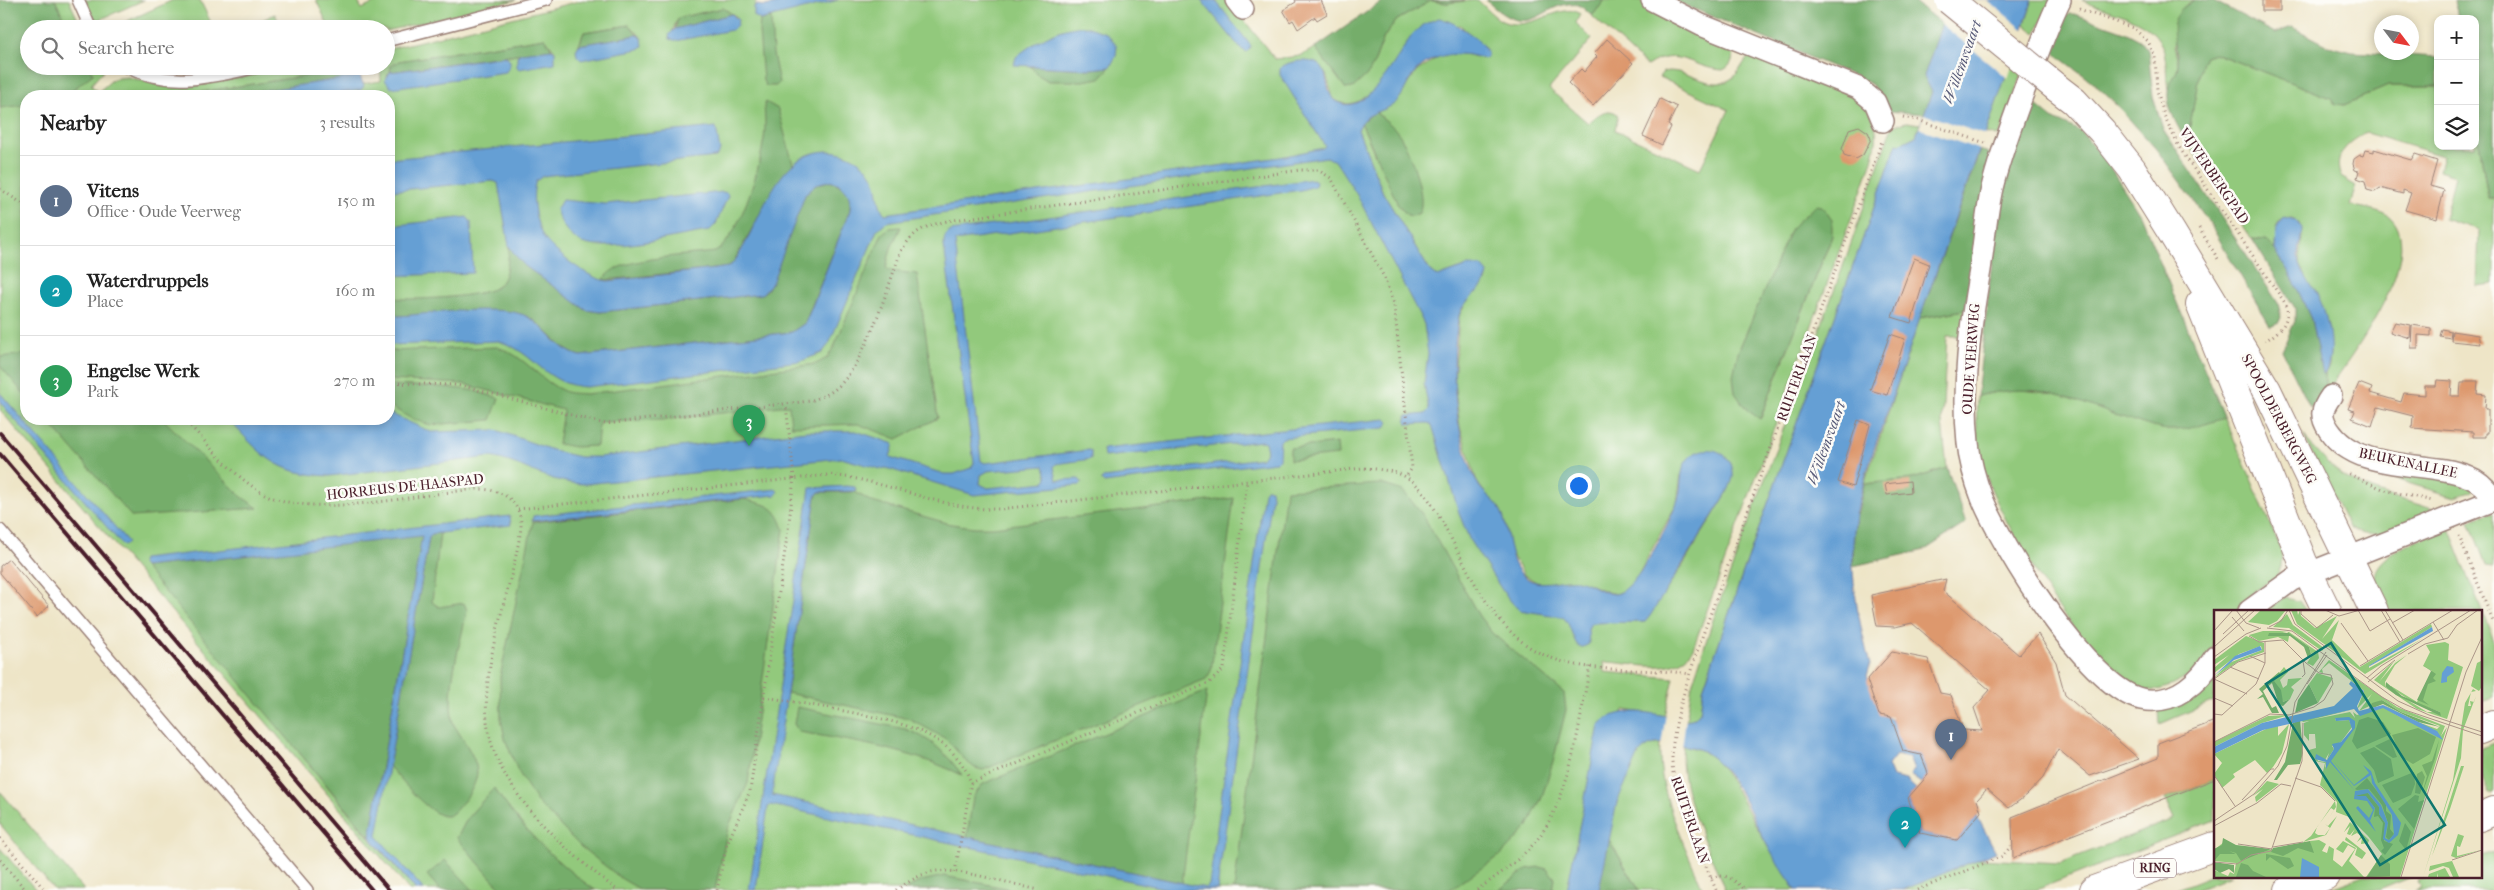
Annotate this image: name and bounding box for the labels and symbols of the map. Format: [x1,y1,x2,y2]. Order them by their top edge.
north arrow [2374,15,2419,60]
water label: Willemsvaart [1939,17,1986,106]
street label: VIJVERBERGPAD [2175,124,2253,228]
street label: OUDE VEERWEG [1959,303,1983,415]
street label: RUITERLAAN [1773,332,1821,424]
street label: SPOOLDERBERGWEG [2238,351,2321,487]
water label: Willemsvaart [1803,398,1850,487]
pin: 3 [733,405,765,446]
street label: BEUKENALLEE [2357,444,2459,482]
street label: HORREUS DE HAASPAD [326,470,485,504]
your location [1566,473,1592,499]
inset map [2214,610,2482,878]
pin: 1 [1935,719,1967,760]
street label: RUITERLAAN [1667,774,1713,866]
pin: 2 [1889,807,1921,848]
road number: RING [2134,858,2176,878]

